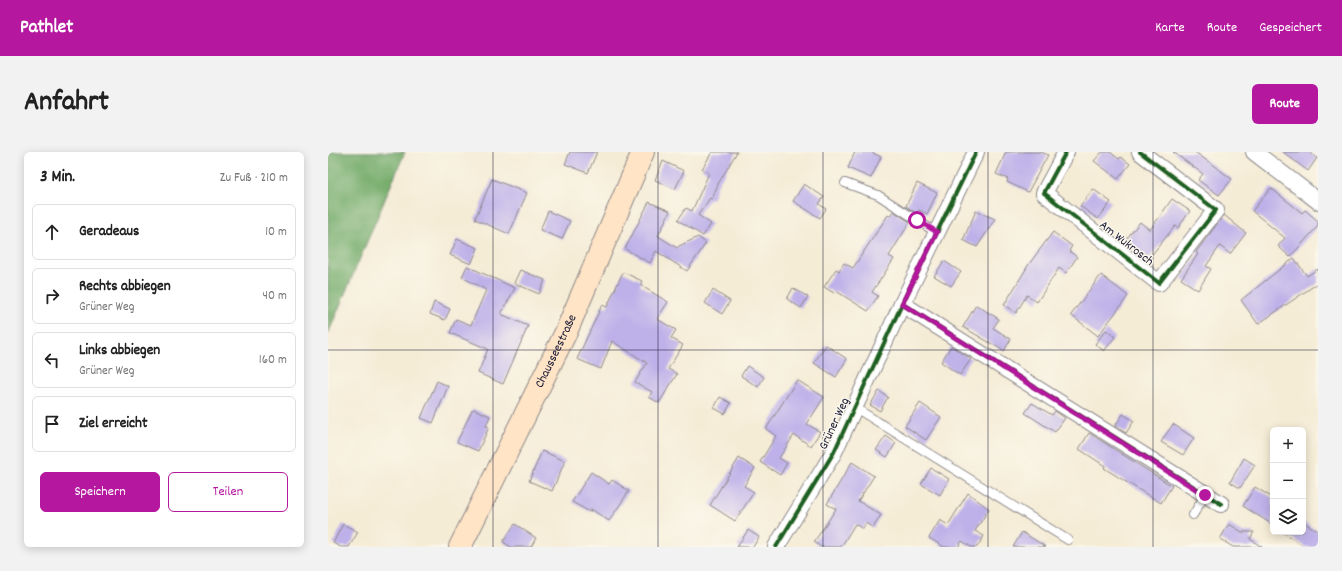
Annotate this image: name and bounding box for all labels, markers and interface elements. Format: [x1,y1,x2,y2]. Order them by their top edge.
text: Pathlet [20,15,73,42]
text: Karte [1155,18,1185,38]
text: Route [1207,18,1237,38]
text: Gespeichert [1259,18,1322,38]
text: Anfahrt [24,84,109,124]
button: Route [1252,84,1318,124]
text: 3 Min. [40,166,75,190]
text: Zu Fuß · 210 m [220,169,288,188]
route start [908,211,926,229]
street label: Am Wukrosch [1095,217,1157,271]
icon: ahead [41,221,63,243]
text: Geradeaus [79,221,139,243]
text: 10 m [265,223,287,242]
text: Rechts abbiegen [79,276,171,298]
icon: right [41,285,63,307]
text: 40 m [263,287,287,306]
text: Grüner Weg [79,298,134,317]
street label: Chausseestraße [530,311,582,391]
text: Links abbiegen [79,340,160,362]
icon: left [41,349,63,371]
text: 160 m [259,351,287,370]
text: Grüner Weg [79,362,134,381]
street label: Grüner Weg [815,395,855,453]
icon: arrive [41,413,63,435]
text: Ziel erreicht [79,413,147,435]
map controls [1270,427,1306,535]
button: + [1270,427,1306,463]
button: − [1270,463,1306,499]
button: Speichern [40,472,160,512]
button: Teilen [168,472,288,512]
route end [1196,486,1214,504]
button: layers [1270,499,1306,535]

